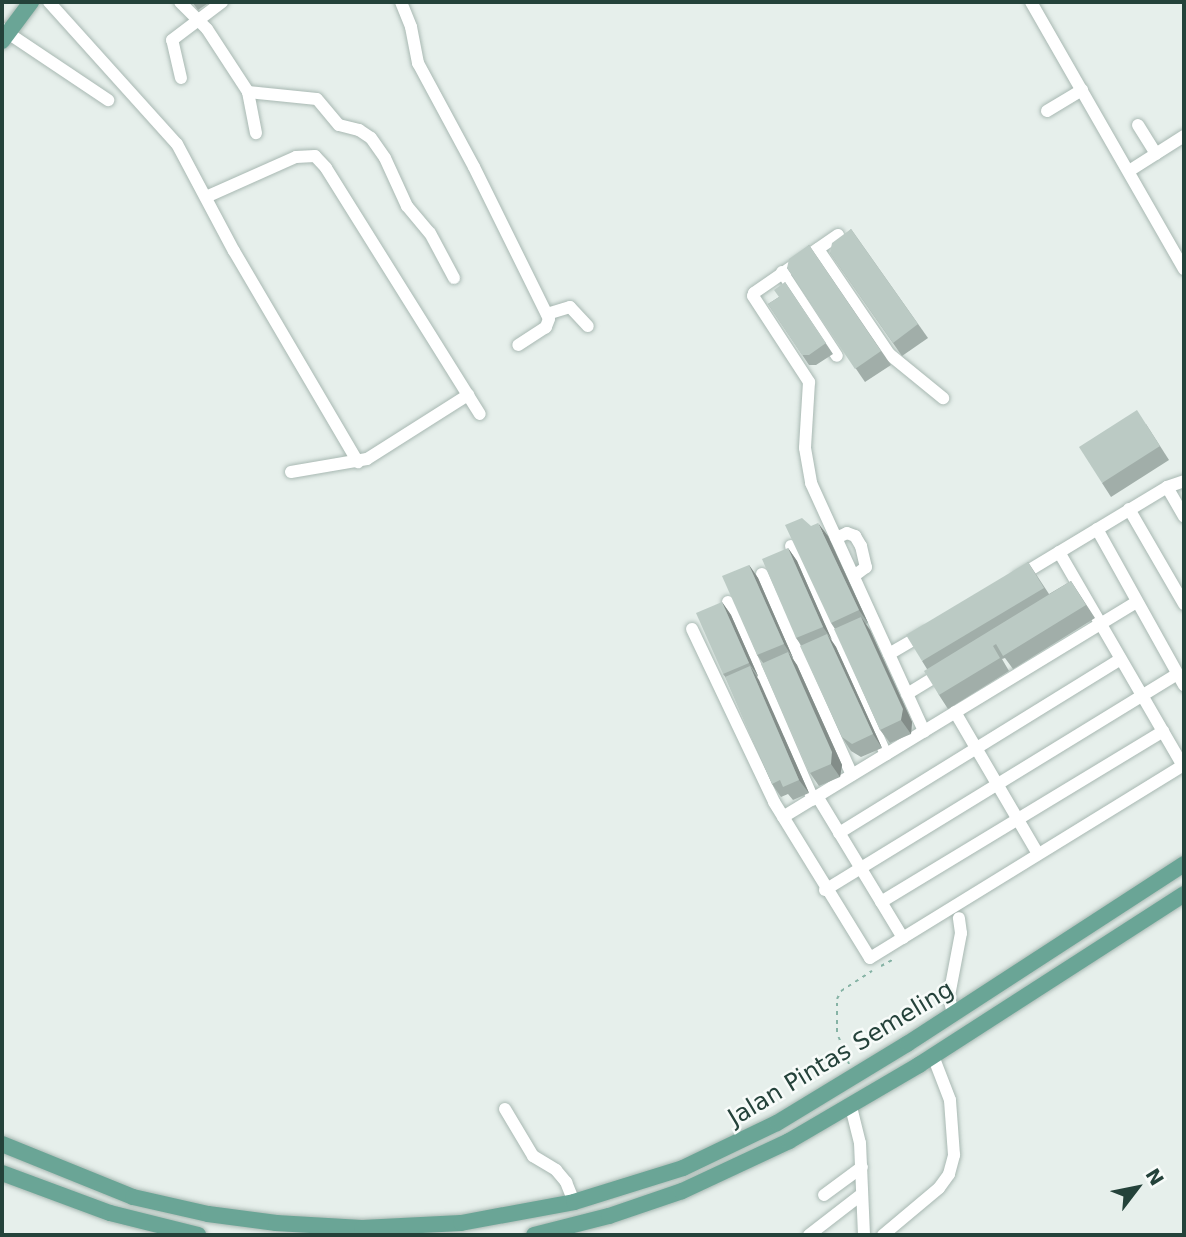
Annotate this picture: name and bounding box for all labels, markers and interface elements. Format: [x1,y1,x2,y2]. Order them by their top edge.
street label: Jalan Pintas Semeling [723,975,959,1133]
north arrow [1102,1153,1172,1223]
text: N [1141,1164,1168,1189]

